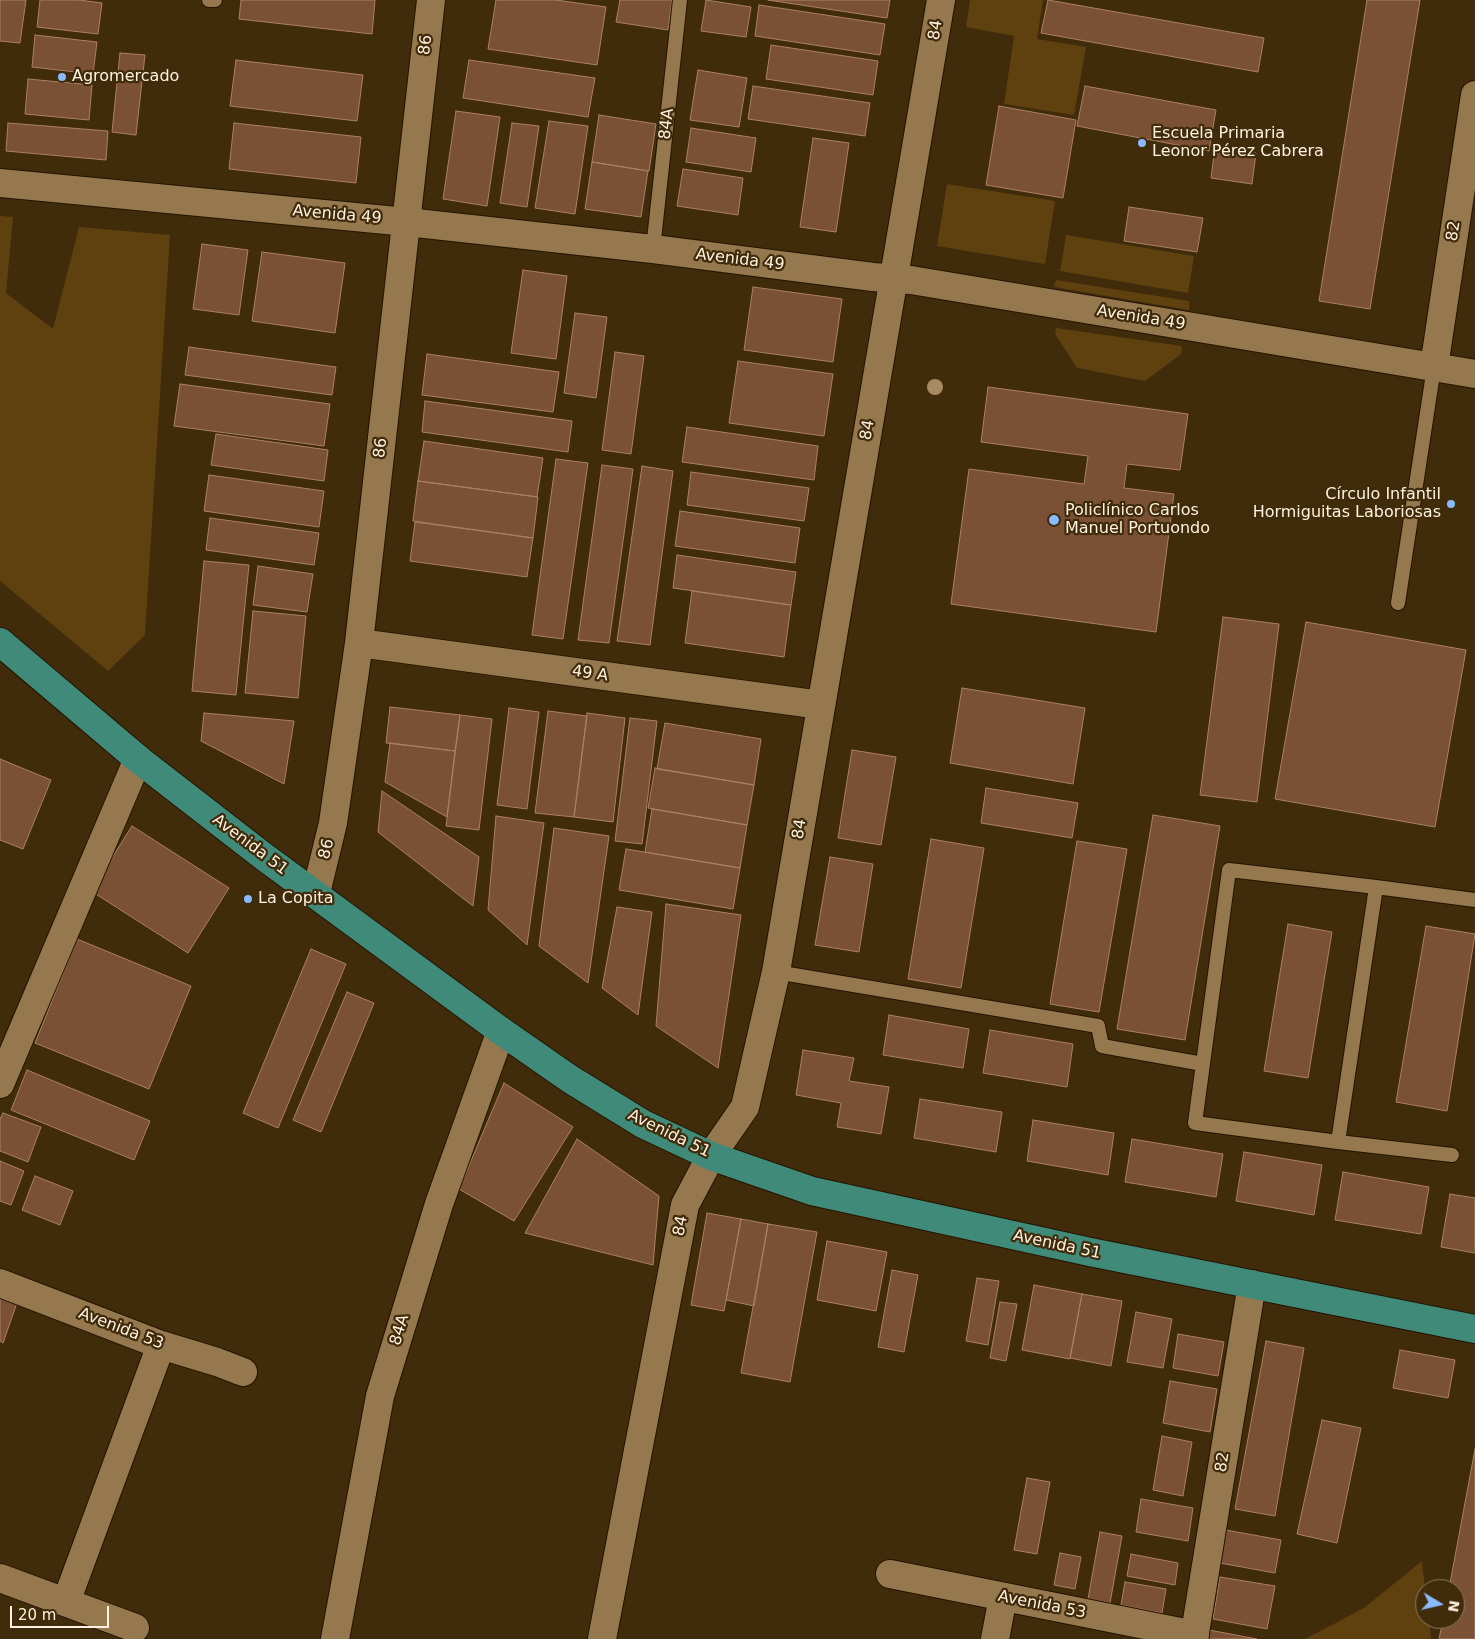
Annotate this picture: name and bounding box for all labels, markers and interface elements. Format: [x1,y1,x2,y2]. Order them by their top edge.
street label: 84 [925,18,947,42]
street label: 86 [415,34,437,56]
place label: Agromercado [72,67,179,87]
marker: Agromercado [56,71,68,83]
street label: 84A [656,107,678,141]
place label: Escuela Primaria Leonor Pérez Cabrera [1152,124,1324,162]
marker: Escuela Primaria Leonor Pérez Cabrera [1136,137,1148,149]
street label: Avenida 49 [292,202,382,228]
street label: 82 [1443,219,1465,243]
street label: Avenida 49 [695,245,785,275]
street label: Avenida 49 [1095,302,1187,334]
street label: 84 [857,418,879,442]
street label: 86 [370,437,392,459]
place label: Círculo Infantil Hormiguitas Laboriosas [1253,485,1441,523]
marker: Círculo Infantil Hormiguitas Laboriosas [1445,498,1457,510]
place label: Policlínico Carlos Manuel Portuondo [1065,501,1210,539]
marker: Policlínico Carlos Manuel Portuondo [1047,513,1061,527]
street label: 49 A [571,662,609,686]
street label: Avenida 51 [209,810,291,880]
street label: 84 [789,817,811,841]
street label: 86 [315,837,339,861]
place label: La Copita [258,889,333,909]
marker: La Copita [242,893,254,905]
street label: Avenida 51 [625,1106,713,1162]
street label: 84 [670,1214,692,1238]
street label: Avenida 51 [1011,1226,1103,1264]
street label: Avenida 53 [76,1304,166,1354]
street label: 84A [386,1312,414,1348]
street label: 82 [1212,1450,1234,1474]
north arrow [1415,1579,1465,1629]
street label: Avenida 53 [996,1587,1088,1623]
scale bar [12,1596,111,1628]
text: N [1445,1599,1463,1613]
text: 20 m [18,1606,56,1624]

